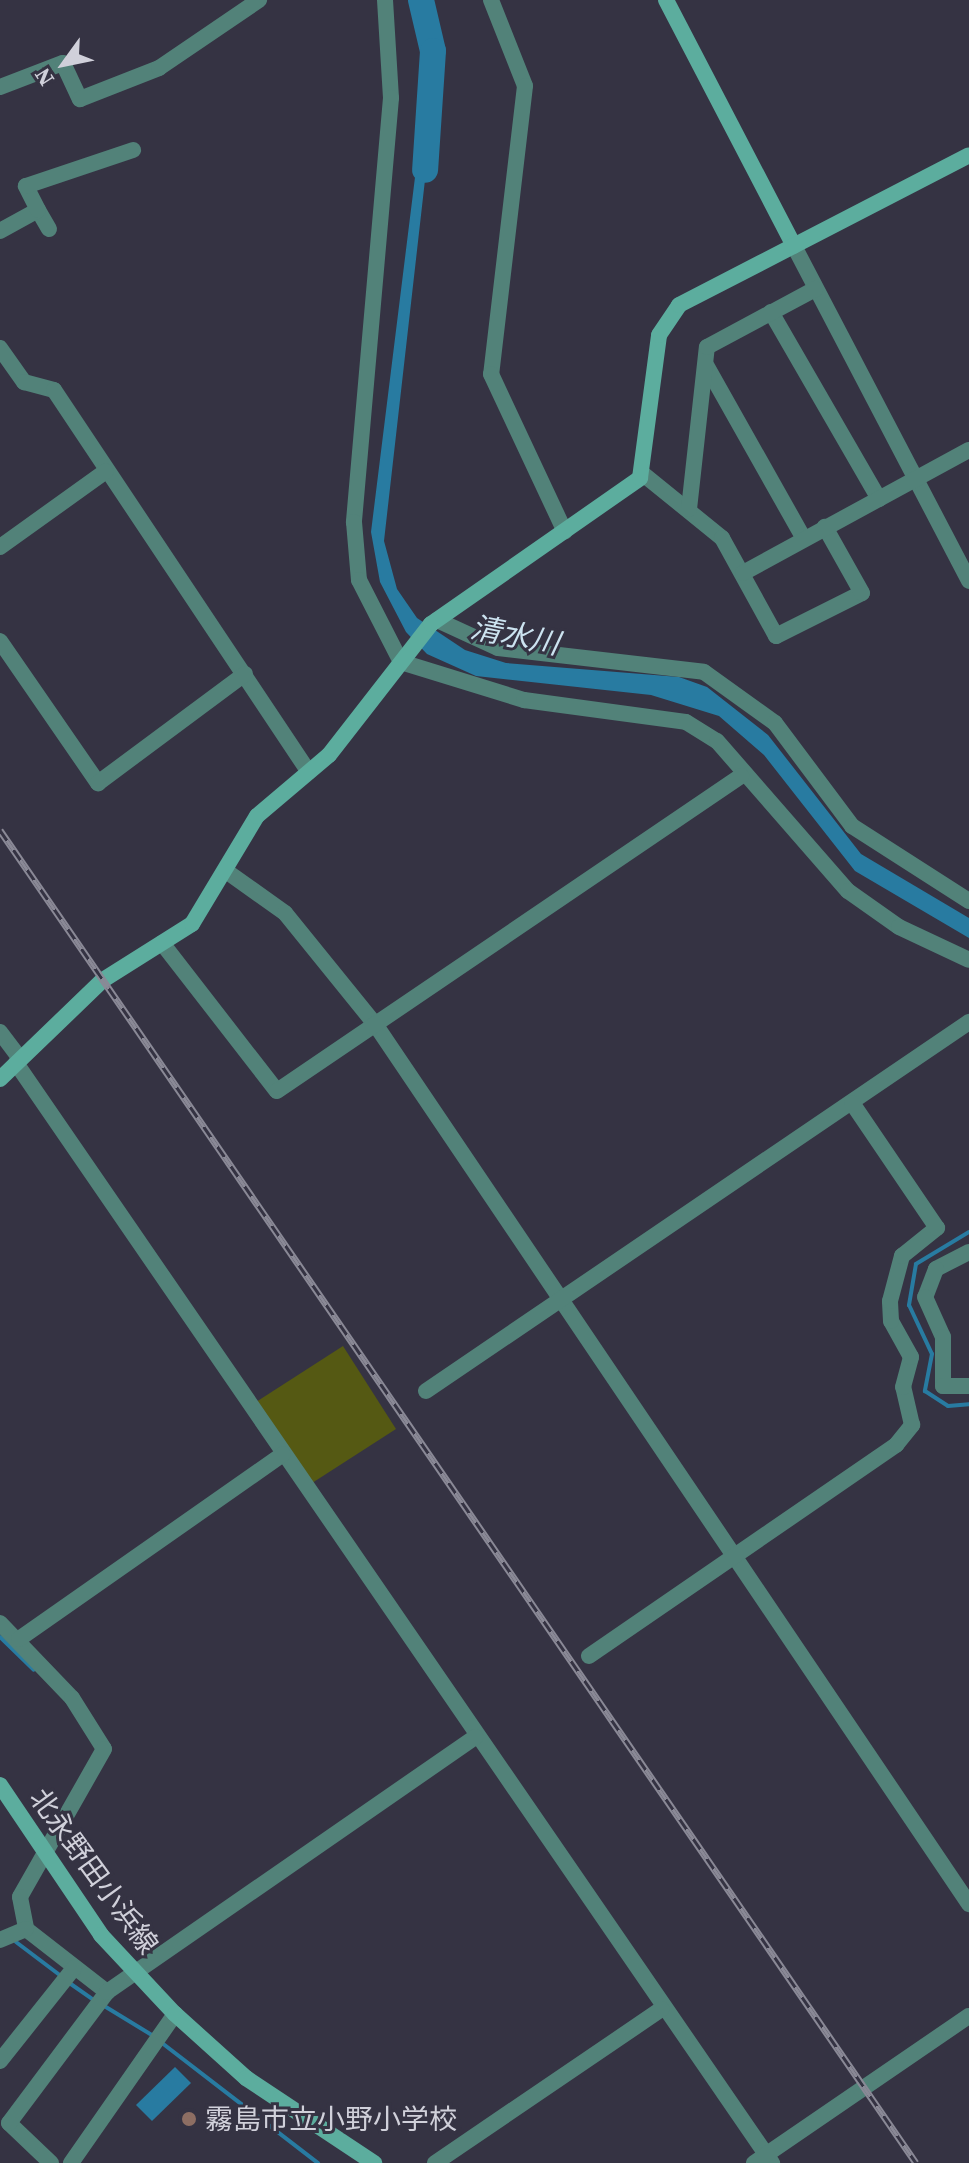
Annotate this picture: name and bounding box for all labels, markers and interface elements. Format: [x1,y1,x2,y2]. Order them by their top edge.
north arrow [24,24,104,104]
text: N [27,62,61,92]
water label: 清水川 [467,610,563,662]
street label: 北永野田小浜線 [23,1782,165,1960]
place label: 霧島市立小野小学校 [205,2102,457,2136]
marker: 霧島市立小野小学校 [180,2110,198,2128]

